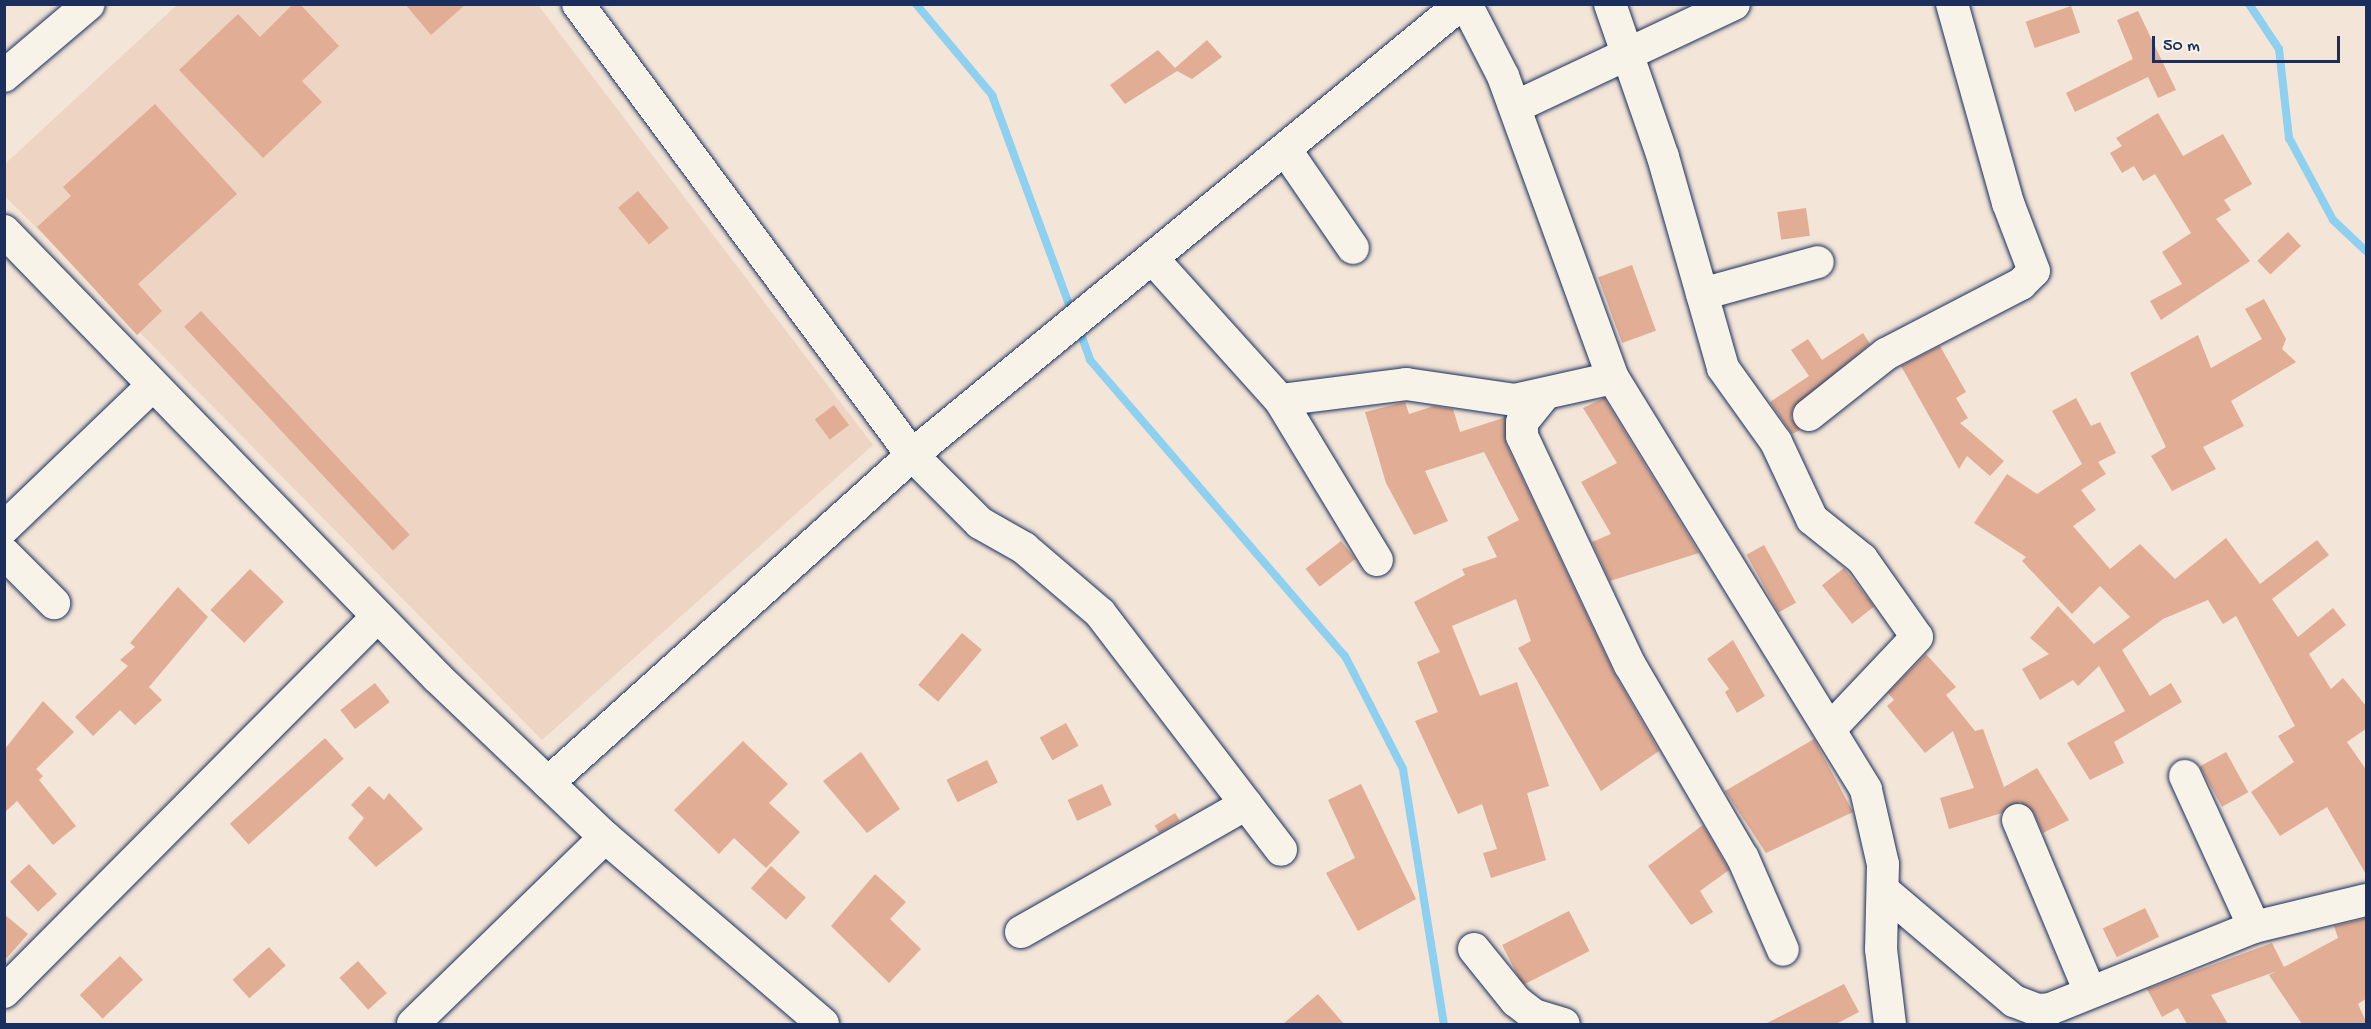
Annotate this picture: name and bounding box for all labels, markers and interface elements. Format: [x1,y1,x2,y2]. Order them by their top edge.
scale bar [2155,24,2342,62]
text: 50 m [2163,36,2200,57]

